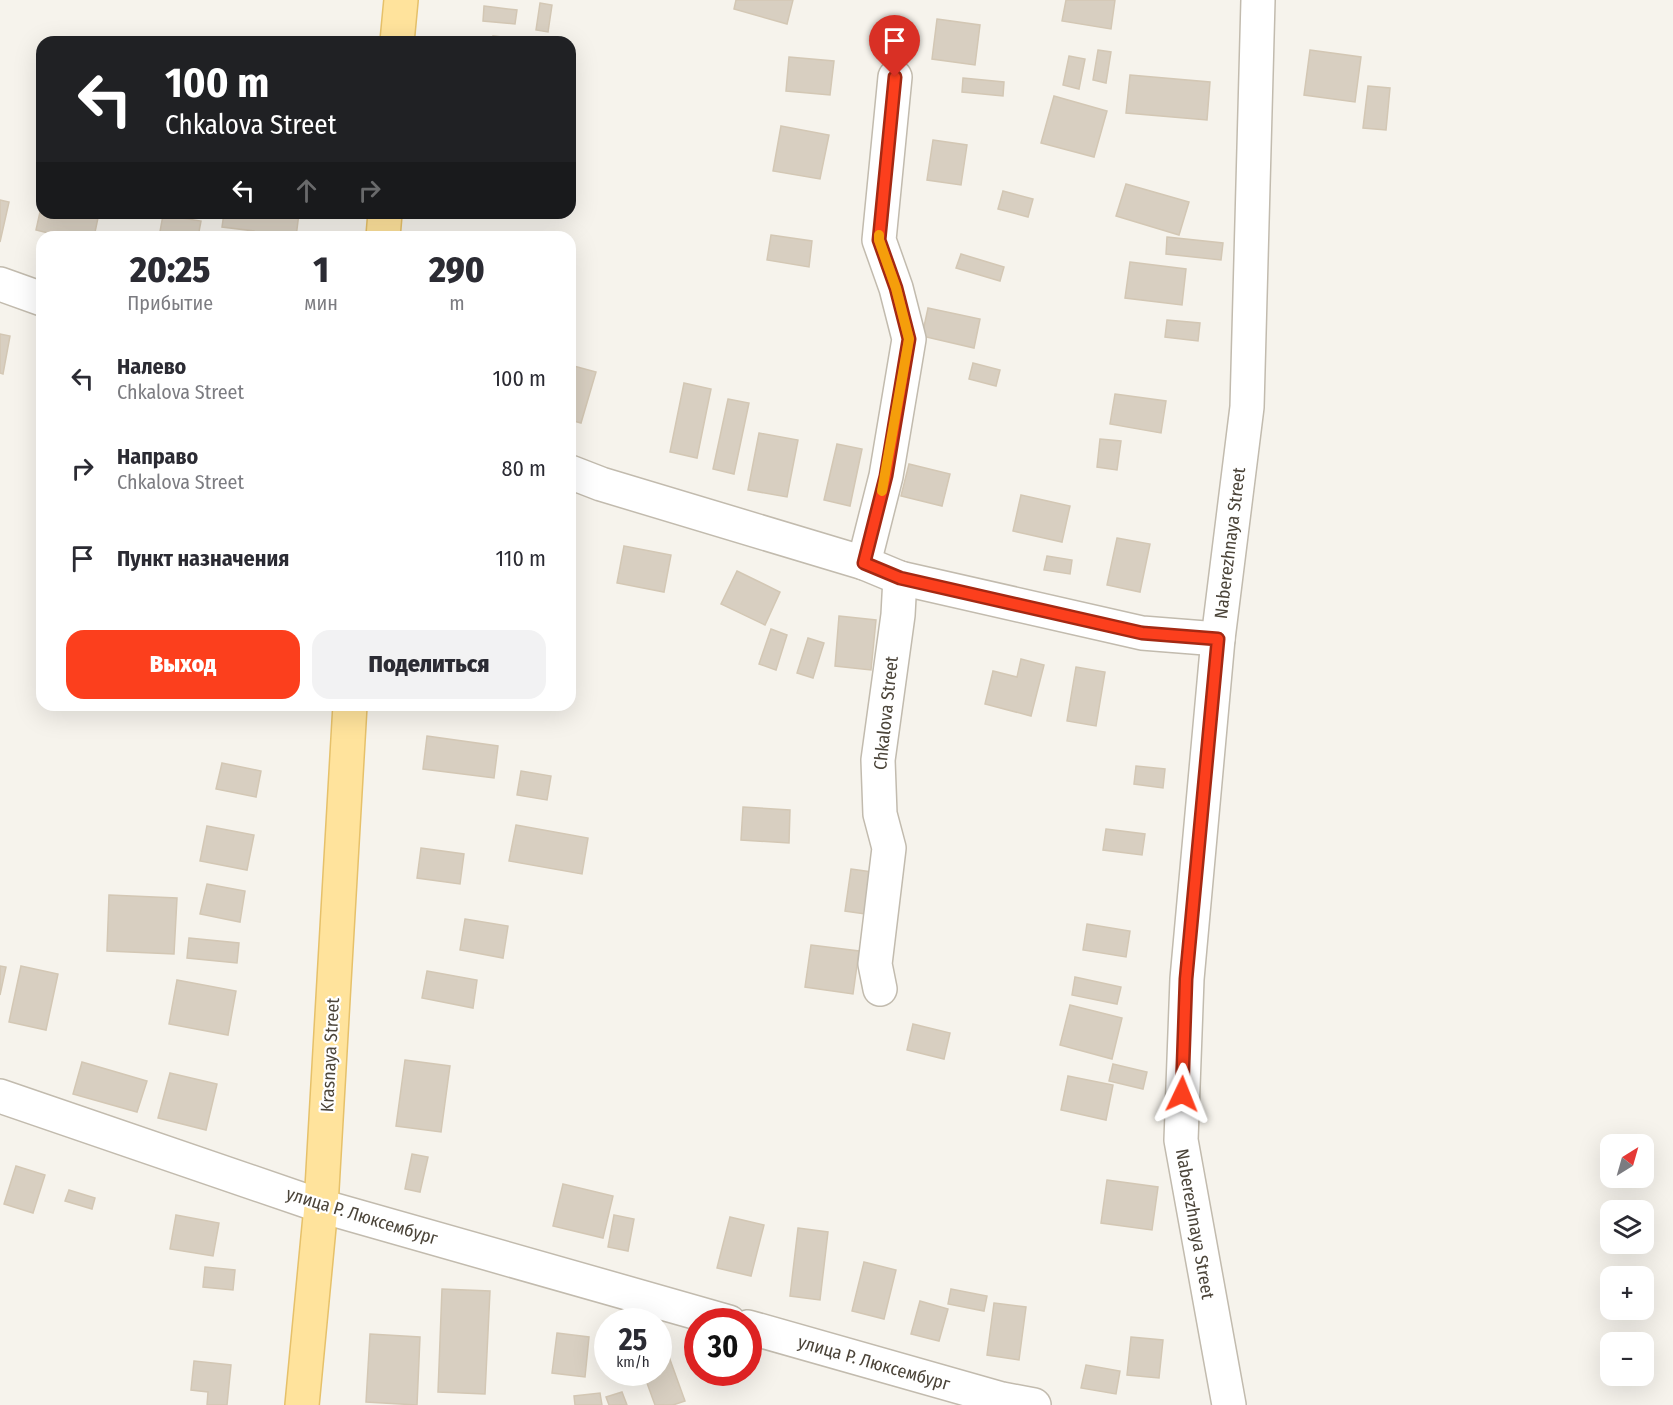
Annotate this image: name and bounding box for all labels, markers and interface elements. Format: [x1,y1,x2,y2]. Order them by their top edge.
pin [869,15,920,77]
icon: arrive [878,24,911,57]
text: 100 m [165,58,269,108]
icon: left [66,60,144,138]
text: Chkalova Street [165,109,337,141]
icon: left [227,174,260,207]
icon: ahead [290,174,323,207]
icon: right [353,174,386,207]
text: 20:25 [130,248,210,292]
text: 1 [313,248,329,292]
text: 290 [429,248,485,292]
text: Прибытие [127,291,213,315]
text: мин [304,291,338,315]
text: m [449,291,465,315]
text: Налево [117,353,186,380]
icon: left [66,362,99,395]
text: 100 m [492,365,546,392]
text: Chkalova Street [117,380,244,404]
text: Направо [117,443,198,470]
icon: right [66,452,99,485]
text: 80 m [501,455,546,482]
street label: Naberezhnaya Street [1210,466,1250,620]
text: Chkalova Street [117,470,244,494]
icon: arrive [66,542,99,575]
text: Пункт назначения [117,545,289,572]
text: 110 m [496,545,546,572]
button: Выход [66,630,300,699]
button: Поделиться [312,630,546,699]
street label: Chkalova Street [869,655,903,771]
street label: Krasnaya Street [316,997,344,1113]
position arrow [1150,1062,1214,1126]
north arrow [1600,1134,1654,1188]
map controls [1600,1134,1654,1386]
street label: Naberezhnaya Street [1171,1147,1219,1301]
street label: улица Р. Люксембург [284,1182,440,1250]
button: layers [1600,1200,1654,1254]
button: + [1600,1266,1654,1320]
speed limit sign: 30 [684,1308,762,1386]
text: 25 [619,1322,647,1358]
street label: улица Р. Люксембург [795,1331,953,1395]
button: − [1600,1332,1654,1386]
text: km/h [616,1353,650,1371]

